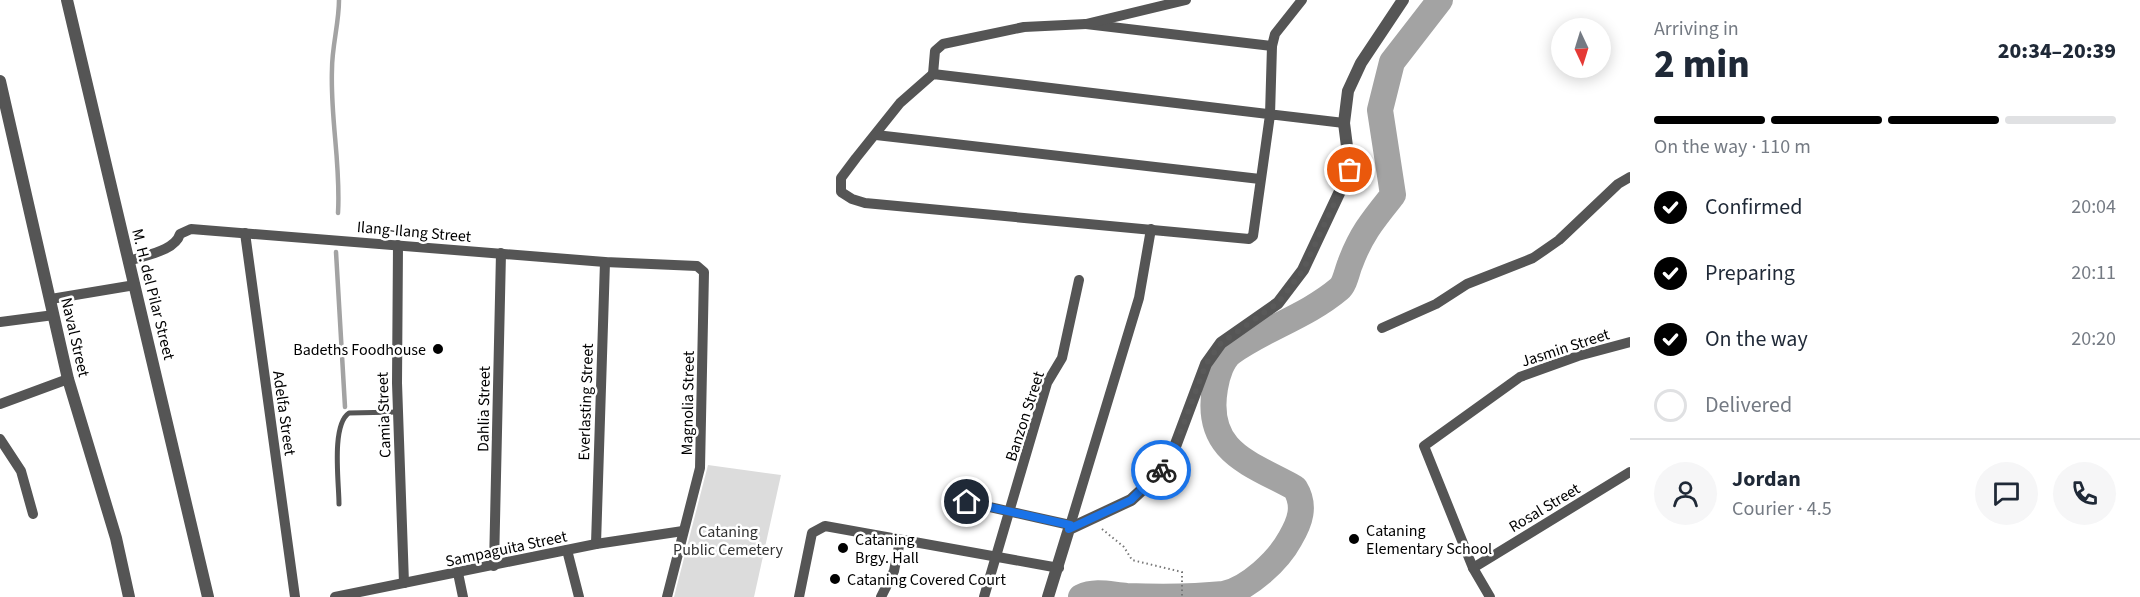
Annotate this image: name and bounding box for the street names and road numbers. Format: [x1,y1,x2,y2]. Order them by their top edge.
street label: Ilang-Ilang Street [356,216,473,248]
street label: M. H. del Pilar Street [126,226,180,363]
street label: Naval Street [55,295,95,380]
street label: Jasmin Street [1518,323,1613,373]
street label: Everlasting Street [573,343,599,461]
street label: Magnolia Street [676,350,700,455]
street label: Dahlia Street [472,365,496,452]
street label: Banzon Street [1000,368,1050,464]
street label: Adelfa Street [267,369,301,457]
street label: Camia Street [371,371,396,458]
street label: Rosal Street [1505,478,1585,538]
street label: Sampaguita Street [443,525,570,573]

